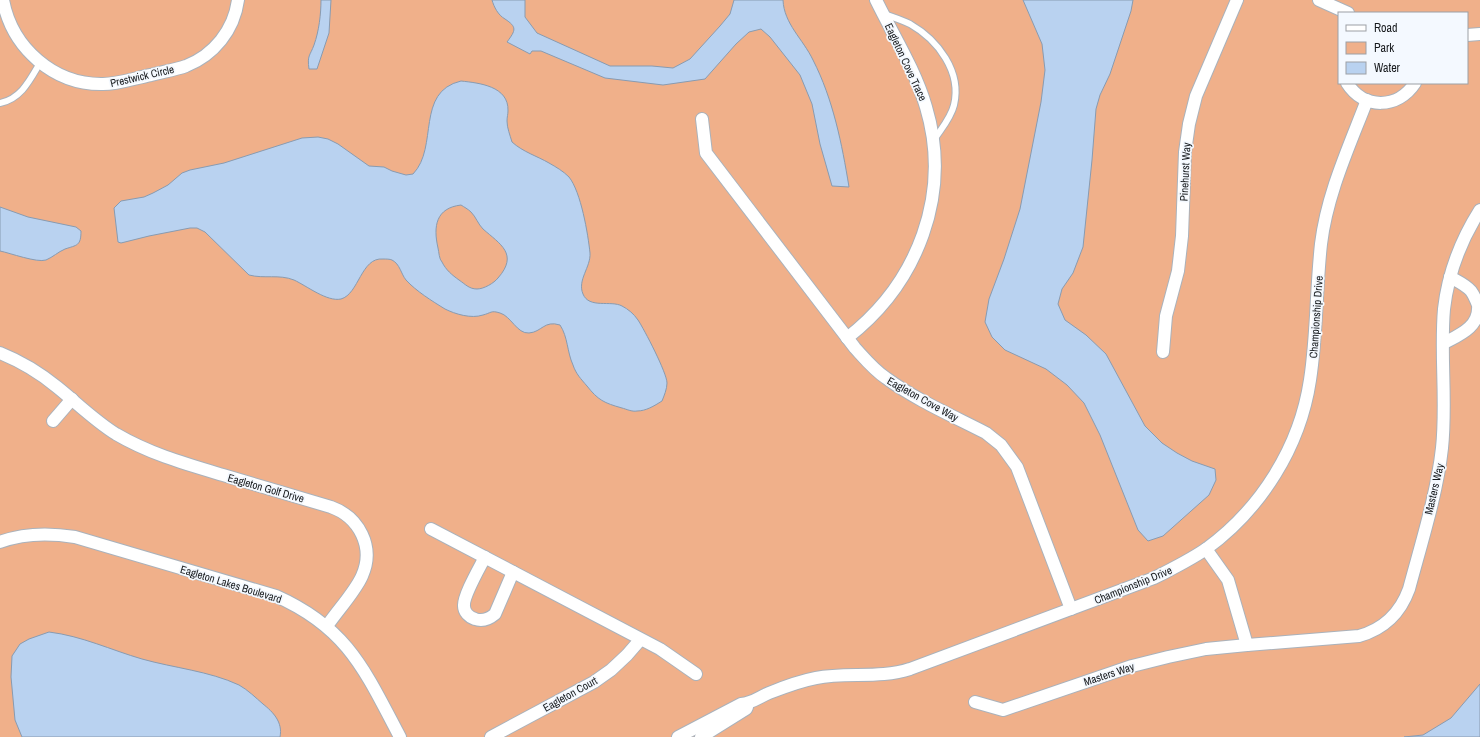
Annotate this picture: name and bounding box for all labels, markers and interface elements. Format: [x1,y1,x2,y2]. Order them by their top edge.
legend [1338,12,1468,84]
text: Road [1374,20,1398,36]
street label: Eagleton Cove Trace [882,21,930,103]
text: Park [1374,40,1394,56]
text: Water [1374,60,1401,76]
street label: Prestwick Circle [109,62,175,90]
street label: Pinehurst Way [1176,142,1194,202]
street label: Championship Drive [1306,275,1326,359]
street label: Eagleton Cove Way [885,374,962,425]
street label: Masters Way [1421,461,1447,516]
street label: Eagleton Golf Drive [226,470,306,506]
street label: Eagleton Lakes Boulevard [179,562,283,606]
street label: Championship Drive [1092,563,1174,607]
street label: Masters Way [1082,659,1136,689]
street label: Eagleton Court [540,673,600,715]

